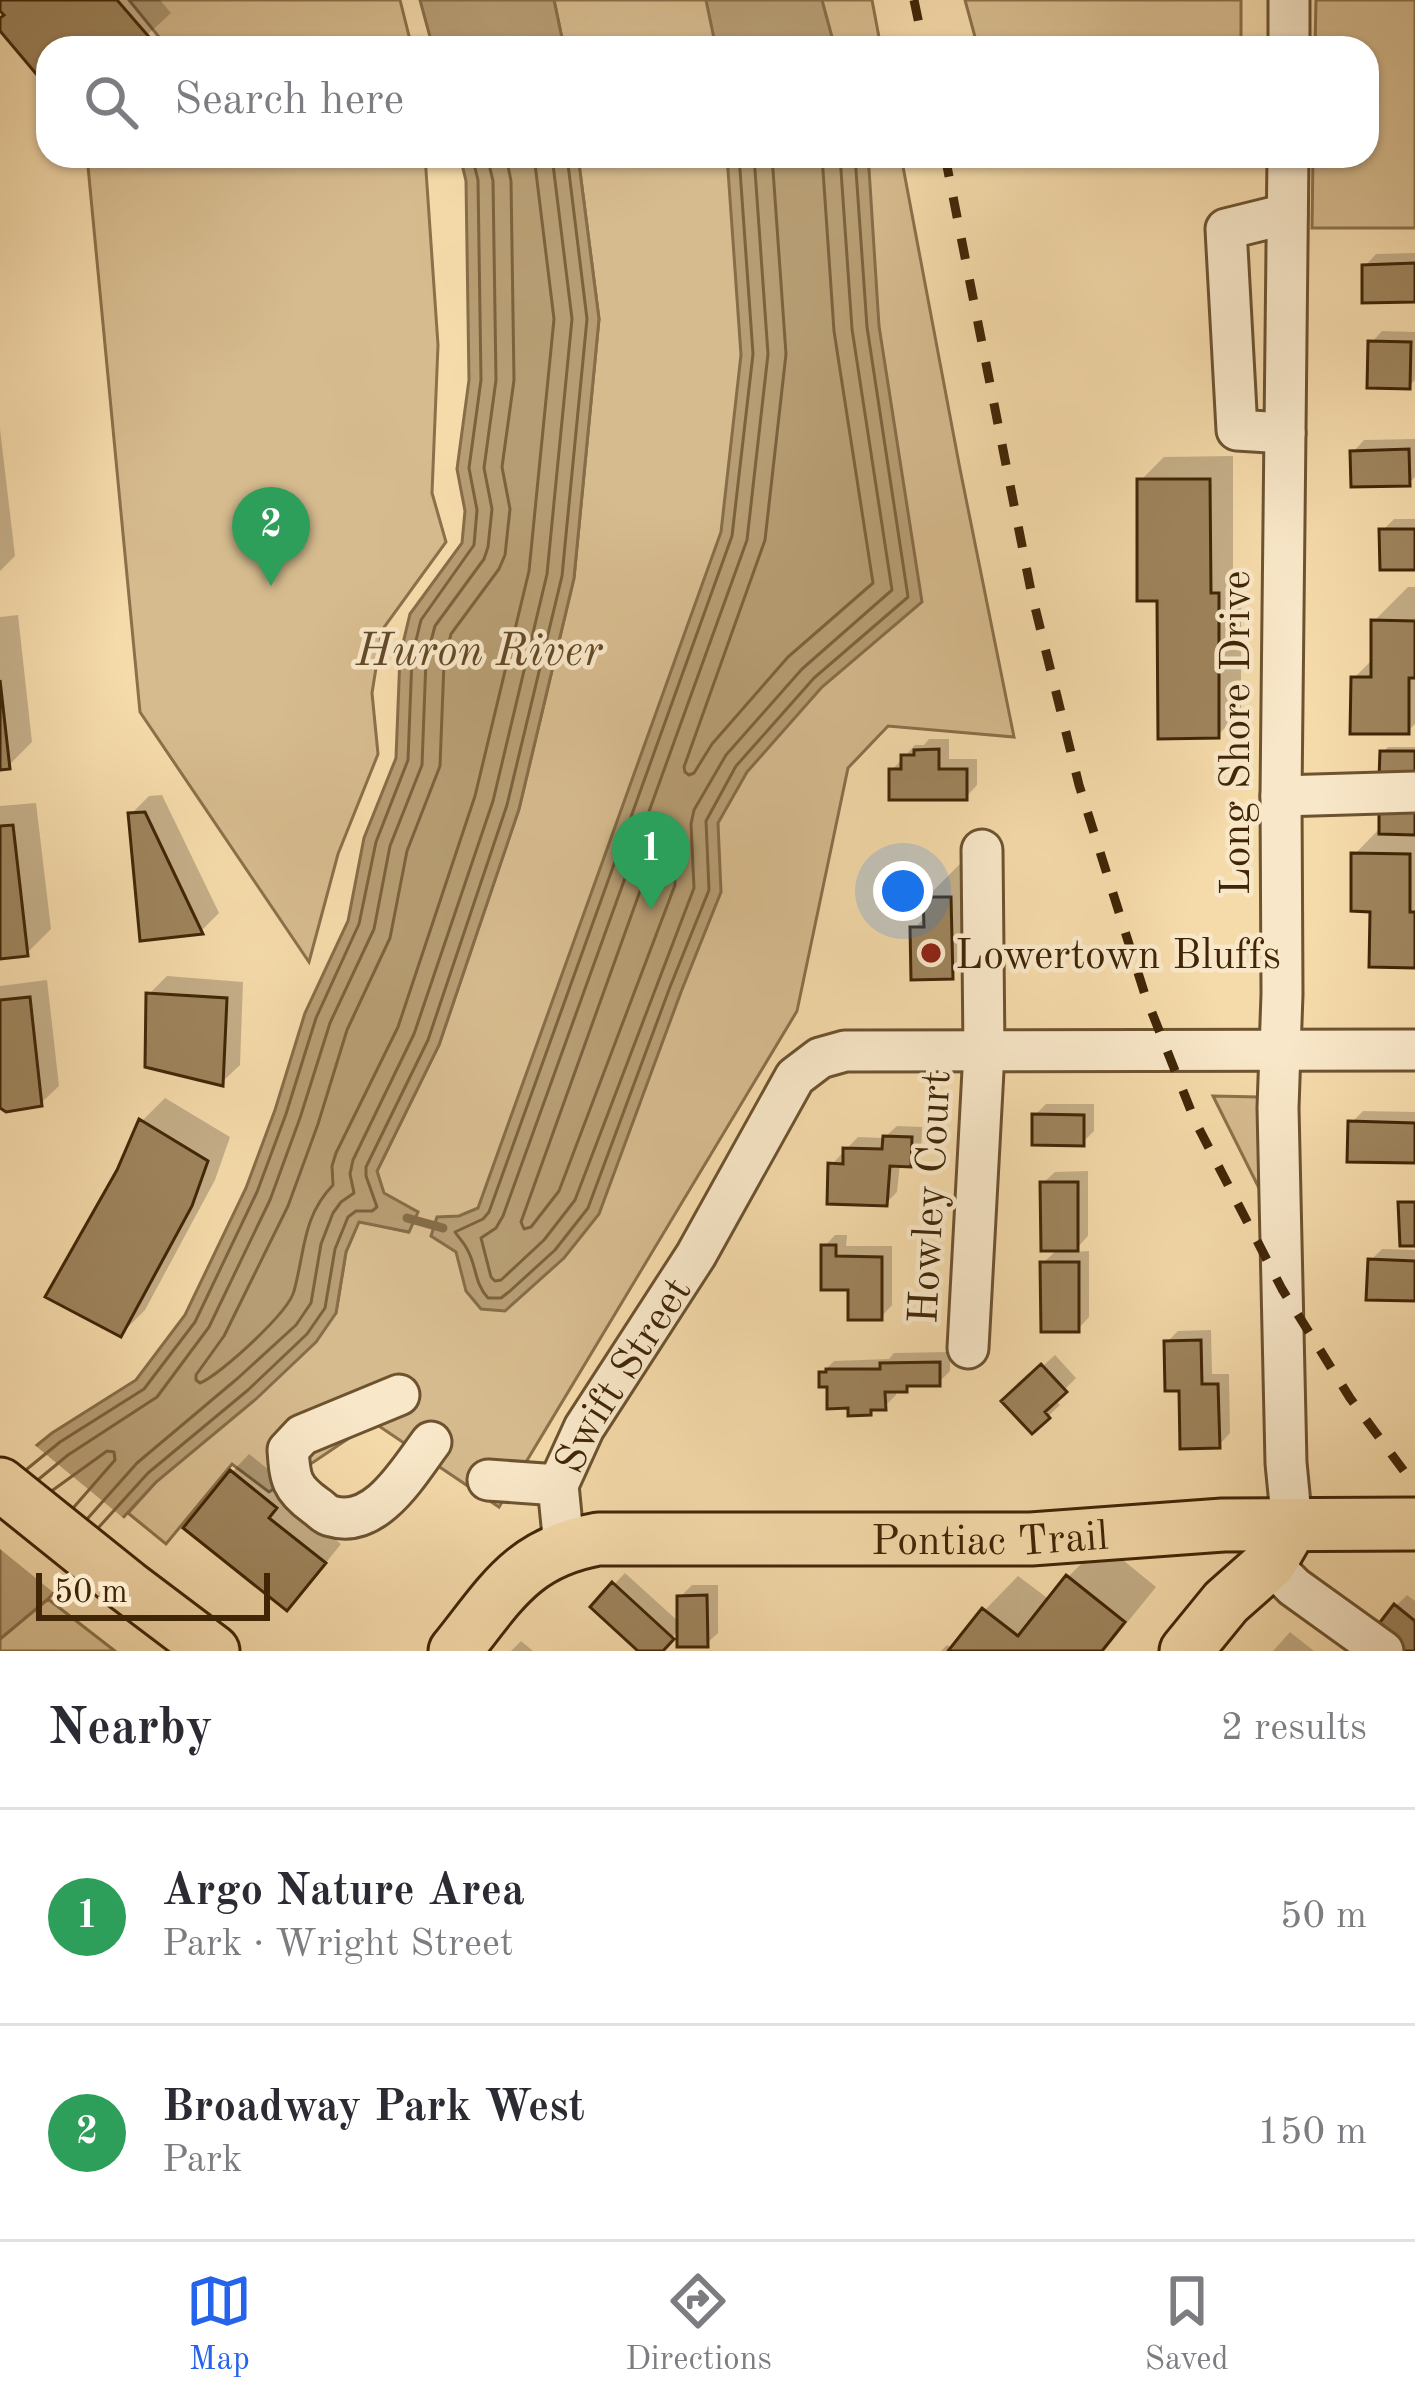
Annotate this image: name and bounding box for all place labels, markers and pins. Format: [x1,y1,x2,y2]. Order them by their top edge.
pin: 2 [232,487,310,586]
pin: 1 [612,811,690,910]
place label: Lowertown Bluffs [955,936,1281,978]
marker: Lowertown Bluffs [918,940,944,966]

